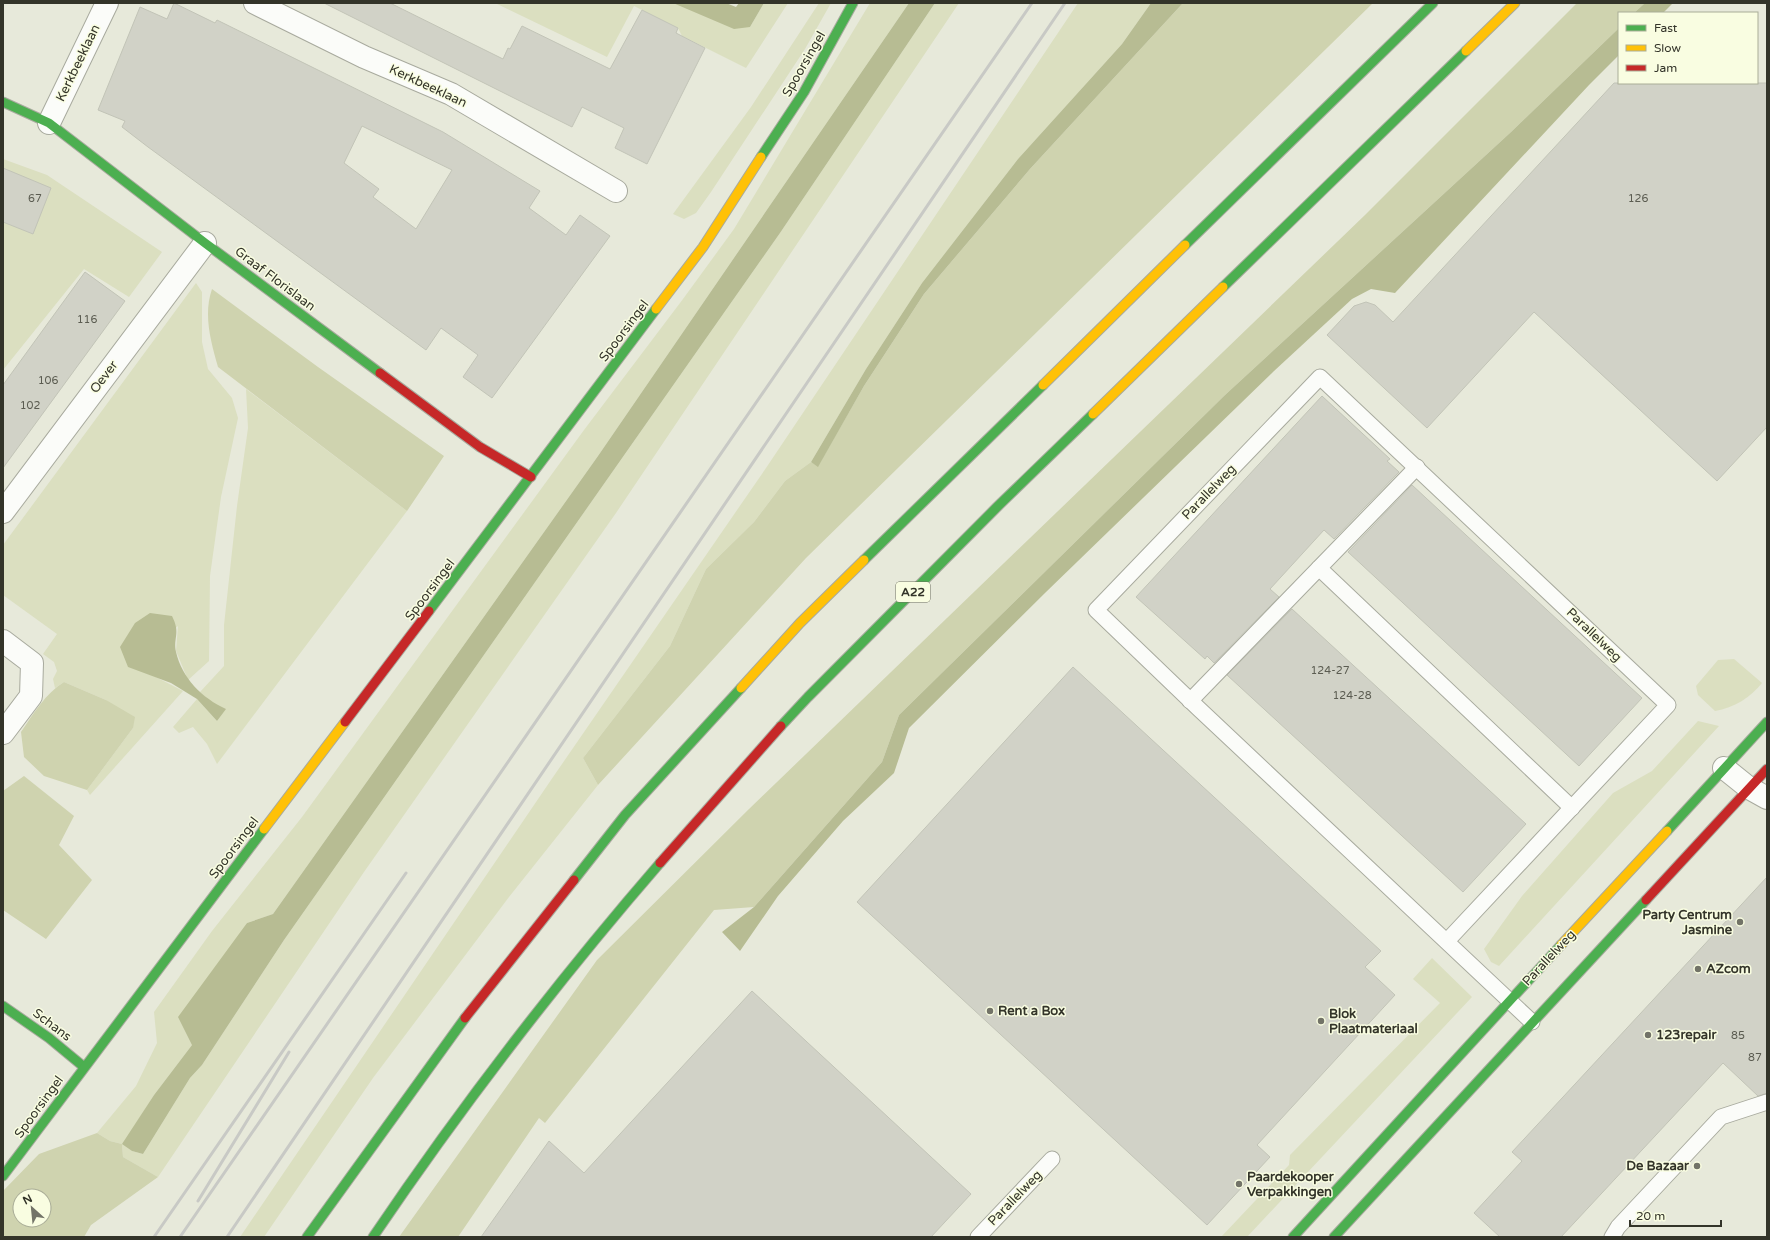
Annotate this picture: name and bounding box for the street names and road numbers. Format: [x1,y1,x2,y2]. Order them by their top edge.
street label: Kerkbeeklaan [52,22,104,104]
street label: Spoorsingel [779,28,829,100]
street label: Kerkbeeklaan [387,61,469,111]
street label: Graaf Florislaan [232,243,318,315]
street label: Spoorsingel [596,297,652,365]
street label: Oever [87,358,121,396]
street label: Parallelweg [1179,461,1239,523]
street label: Spoorsingel [402,556,458,624]
road number: A22 [896,582,930,602]
street label: Parallelweg [1563,605,1625,665]
street label: Spoorsingel [206,814,262,882]
street label: Parallelweg [1519,927,1579,989]
street label: Schans [29,1005,75,1045]
street label: Spoorsingel [11,1073,67,1141]
street label: Parallelweg [985,1167,1045,1229]

